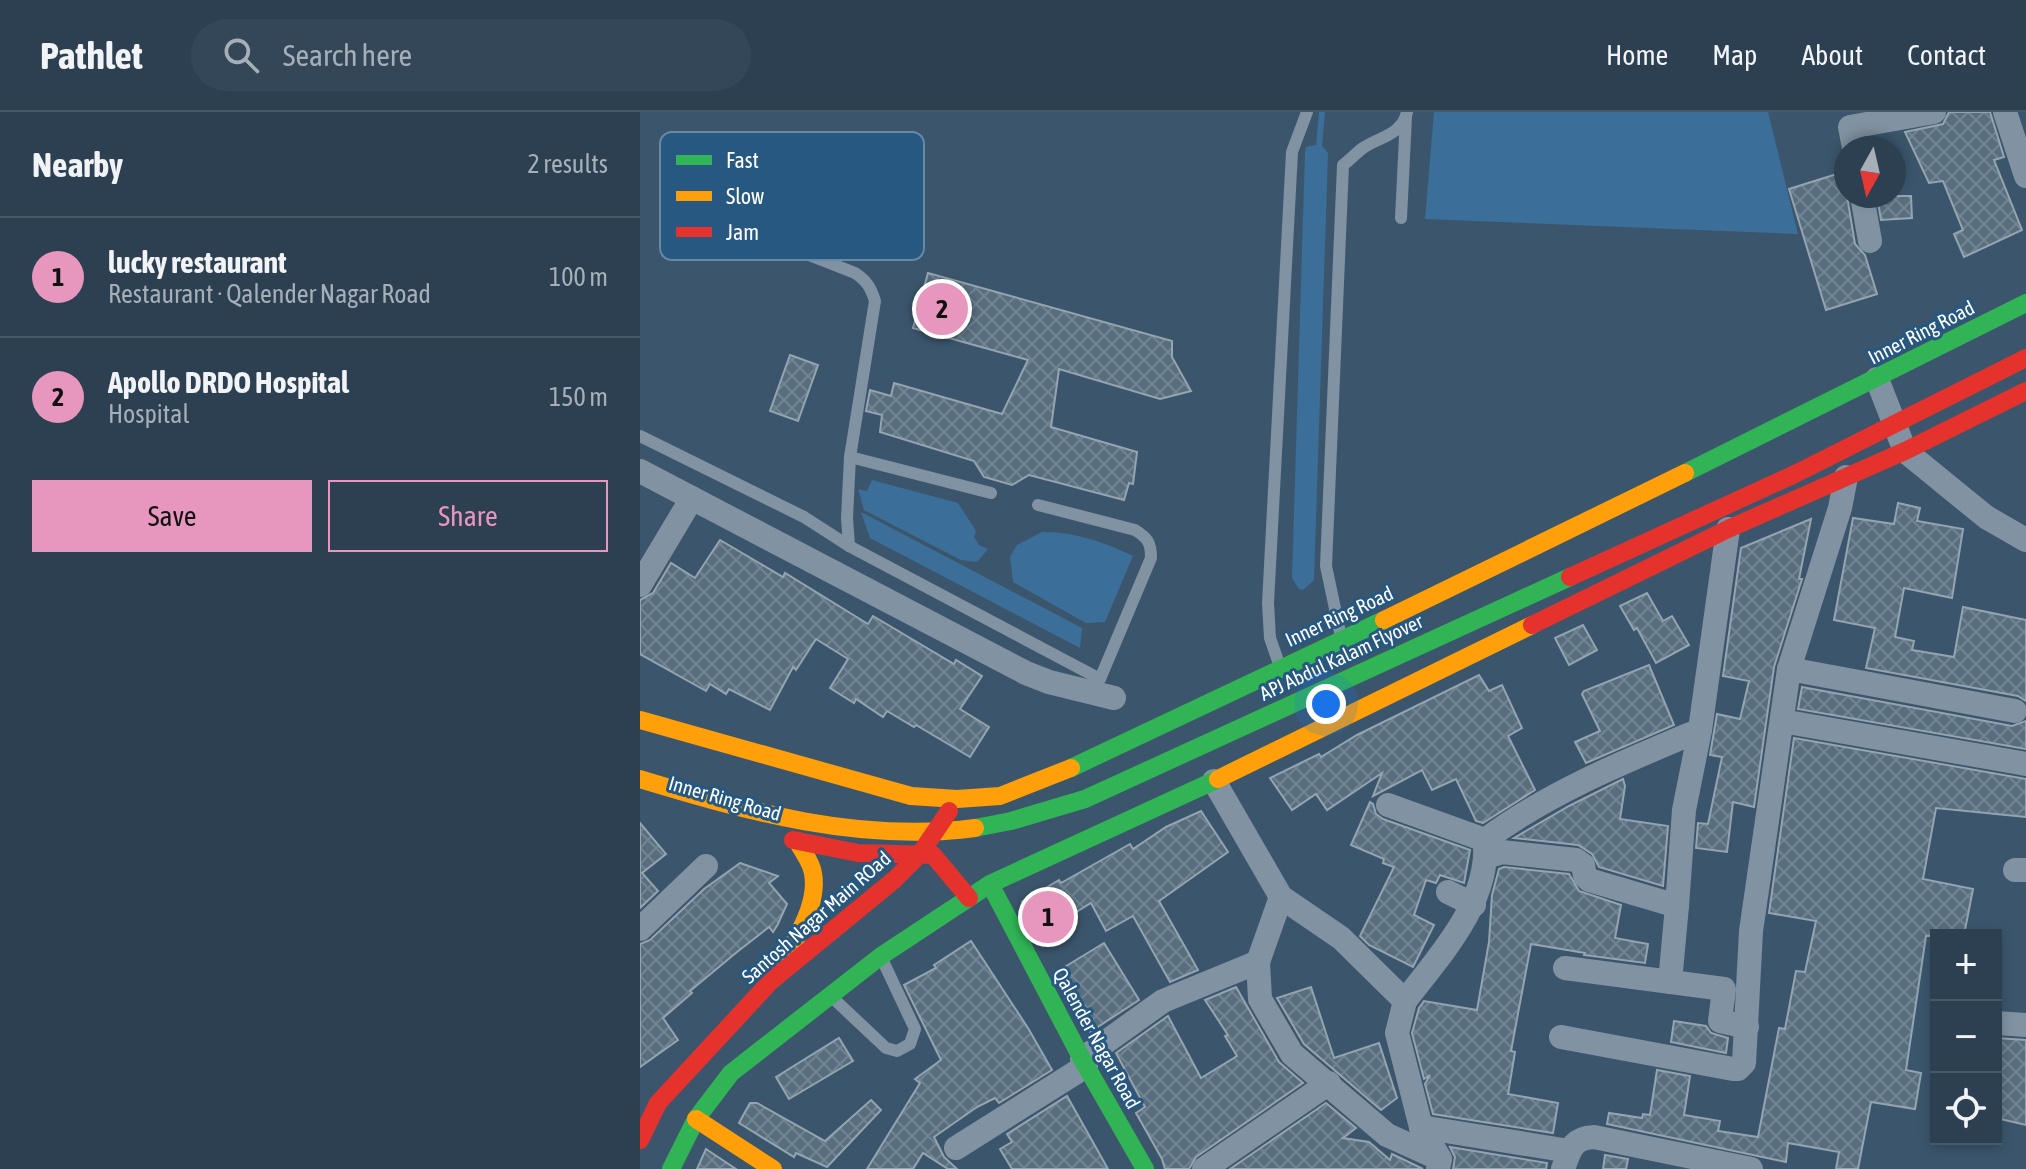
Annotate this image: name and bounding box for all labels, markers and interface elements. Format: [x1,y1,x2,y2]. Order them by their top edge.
search box [191,19,751,91]
icon: search [219,33,263,77]
text: Pathlet [40,34,143,77]
text: Search here [283,38,412,72]
text: Home [1606,39,1668,71]
text: Map [1712,39,1757,71]
text: About [1801,39,1863,71]
text: Contact [1907,39,1986,71]
legend [660,132,924,260]
north arrow [1834,136,1906,208]
text: Nearby [32,145,123,184]
text: Fast [726,147,759,173]
text: 2 results [527,149,608,179]
text: Slow [726,183,764,209]
text: Jam [726,219,759,245]
text: lucky restaurant [108,245,287,279]
text: 1 [52,262,64,292]
text: 100 m [549,262,608,292]
text: Restaurant · Qalender Nagar Road [108,279,431,309]
pin: 2 [916,279,968,339]
street label: Inner Ring Road [1864,295,1978,369]
text: Apollo DRDO Hospital [108,365,349,399]
text: 2 [52,382,64,412]
text: 150 m [549,382,608,412]
text: Hospital [108,399,189,429]
button: Save [32,480,312,552]
button: Share [328,480,608,552]
street label: Inner Ring Road [1282,581,1396,651]
street label: APJ Abdul Kalam Flyover [1256,609,1427,705]
your location [1306,684,1346,724]
street label: Inner Ring Road [666,771,784,825]
street label: Santosh Nagar Main ROad [737,846,895,988]
pin: 1 [1022,887,1074,947]
map controls [1930,929,2002,1145]
button: + [1930,929,2002,1001]
street label: Qalender Nagar Road [1049,964,1145,1112]
button: − [1930,1001,2002,1073]
button: locate [1930,1073,2002,1145]

